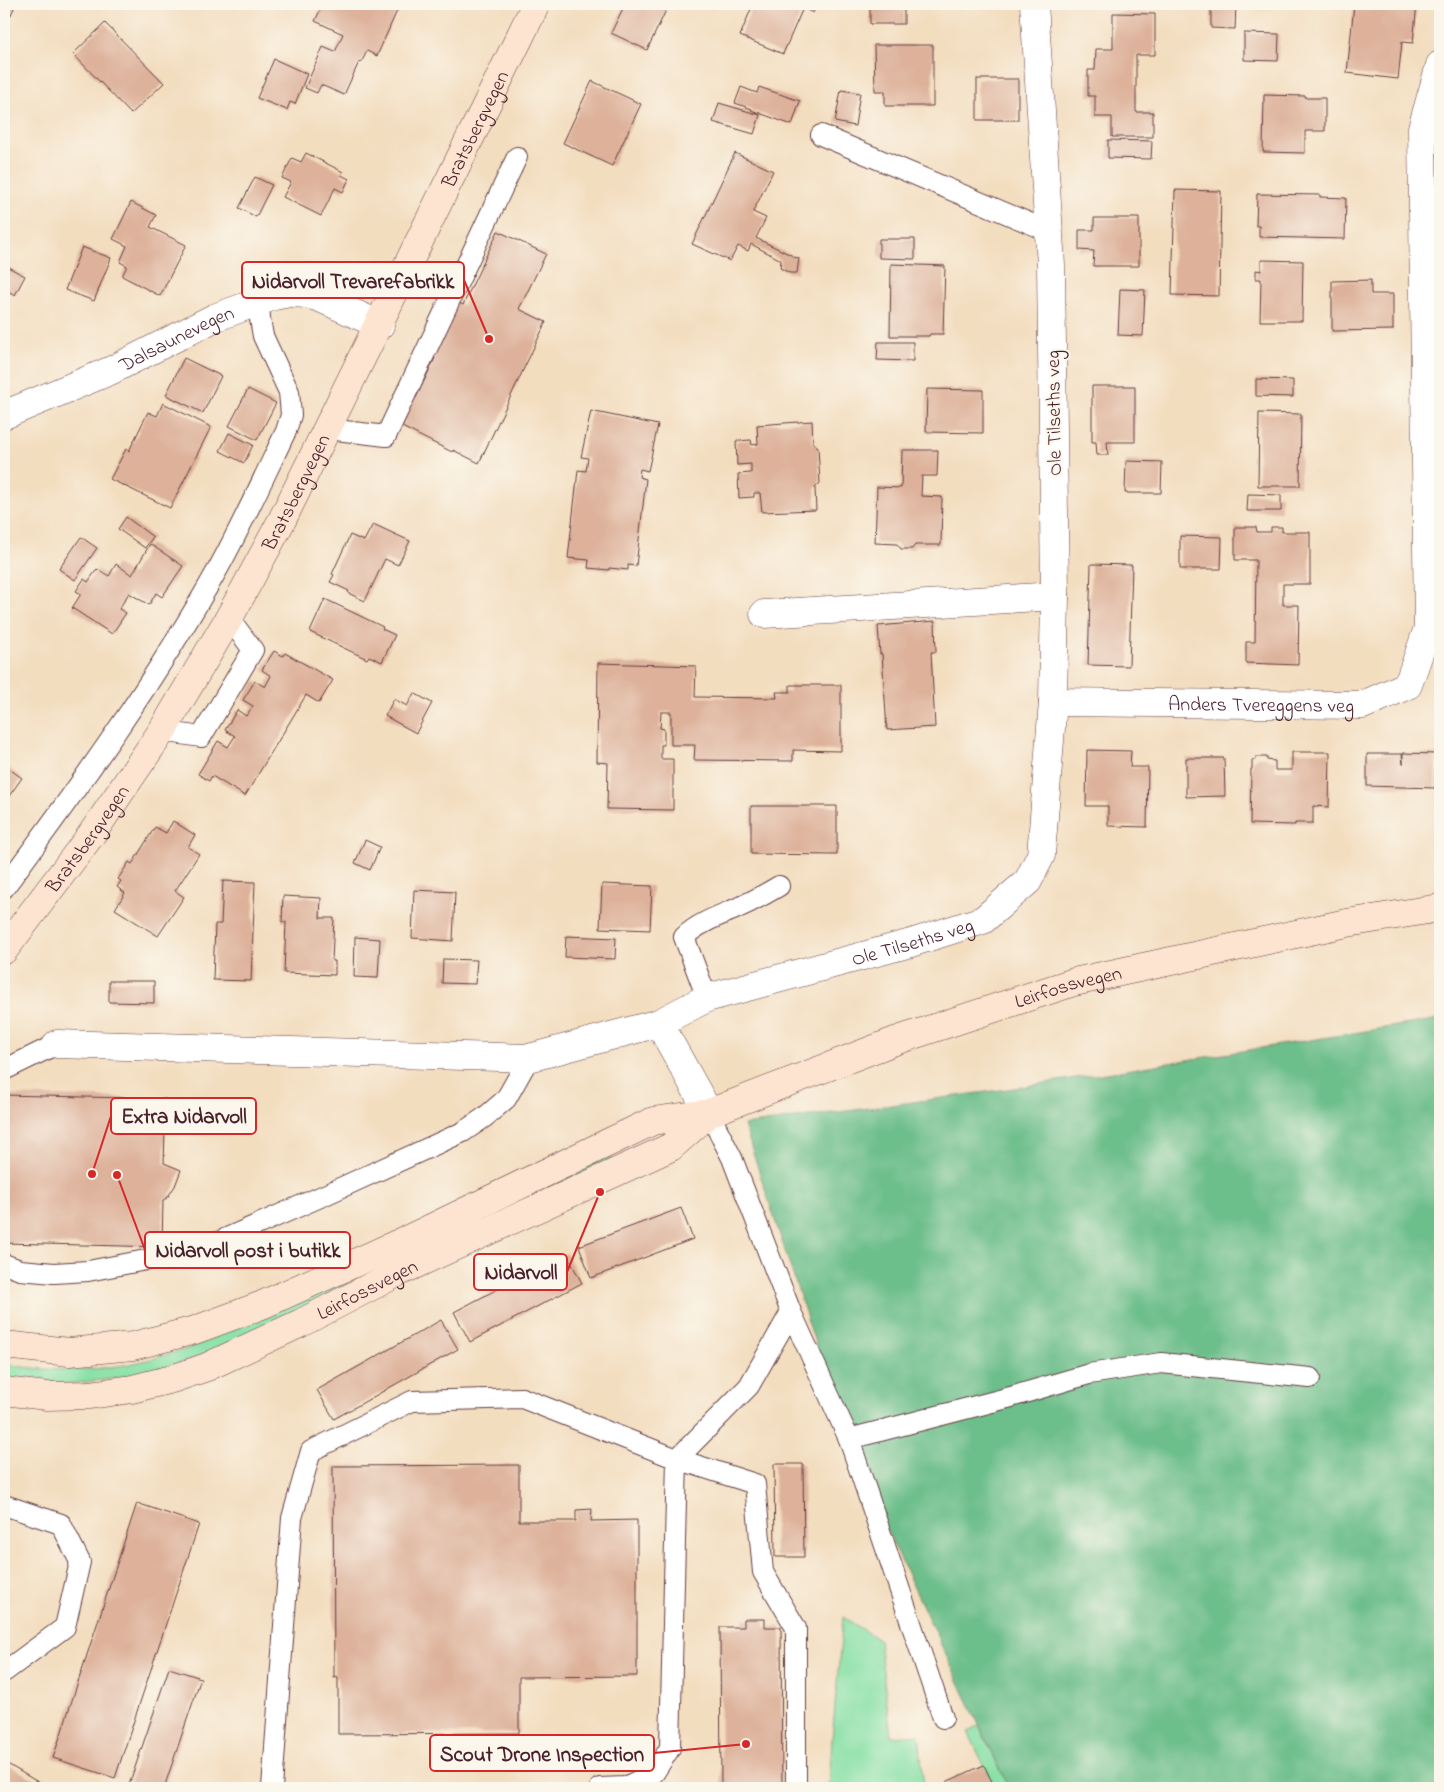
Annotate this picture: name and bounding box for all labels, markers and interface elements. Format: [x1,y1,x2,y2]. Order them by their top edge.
street label: Bratsbergvegen [435,66,518,194]
callout: Nidarvoll Trevarefabrikk [242,262,464,298]
text: Nidarvoll Trevarefabrikk [252,268,455,298]
street label: Dalsaunevegen [114,300,239,381]
street label: Ole Tilseths veg [1040,350,1072,476]
street label: Bratsbergvegen [255,430,339,558]
street label: Anders Tvereggens veg [1168,691,1354,723]
street label: Bratsbergvegen [39,780,138,901]
street label: Ole Tilseths veg [849,912,978,975]
street label: Leirfossvegen [1011,960,1125,1018]
callout: Extra Nidarvoll [111,1098,256,1134]
text: Extra Nidarvoll [121,1103,247,1133]
callout: Nidarvoll post i butikk [145,1232,350,1268]
text: Nidarvoll post i butikk [156,1237,341,1267]
street label: Leirfossvegen [312,1253,423,1329]
callout: Nidarvoll [474,1254,567,1290]
text: Nidarvoll [484,1259,558,1289]
callout: Scout Drone Inspection [430,1735,654,1771]
text: Scout Drone Inspection [440,1741,644,1771]

